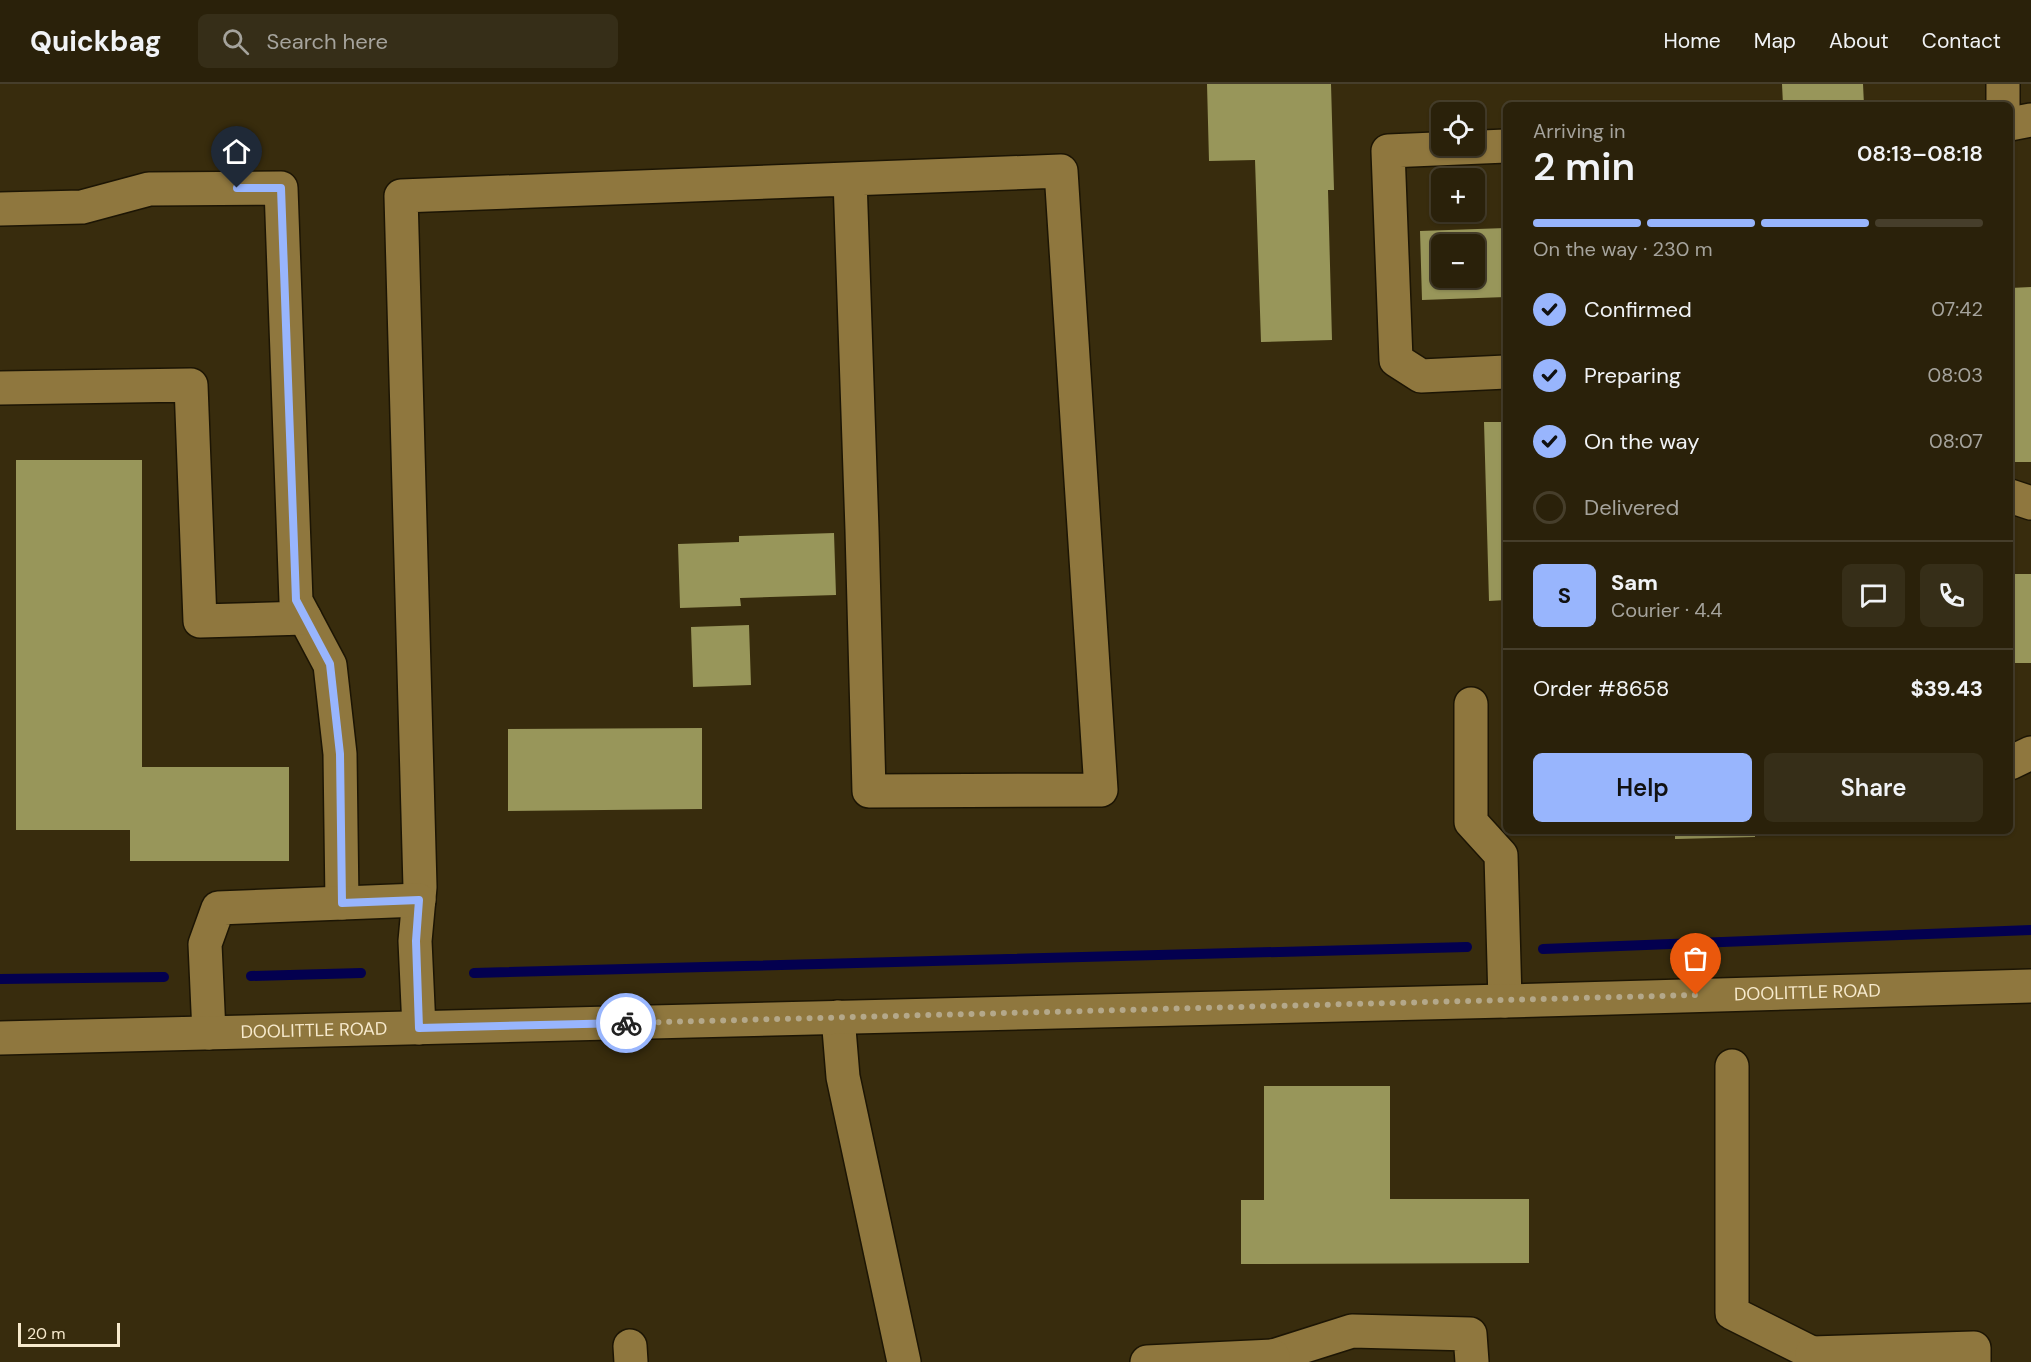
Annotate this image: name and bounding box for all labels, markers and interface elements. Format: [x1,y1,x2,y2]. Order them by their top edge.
search box [198,14,618,68]
text: Quickbag [30,23,162,60]
icon: search [219,25,252,58]
text: Search here [267,27,388,56]
text: Home [1663,27,1721,55]
text: Map [1754,27,1796,55]
text: About [1829,27,1889,55]
text: Contact [1922,27,2001,55]
map controls [1431,102,1485,288]
button: locate [1431,102,1485,156]
text: Arriving in [1533,118,1625,144]
pin [211,126,262,188]
icon: home [220,135,253,168]
text: 08:13–08:18 [1857,139,1983,168]
text: 2 min [1533,141,1635,192]
button: + [1431,168,1485,222]
button: − [1431,234,1485,288]
text: On the way · 230 m [1533,236,1713,262]
icon: check [1533,293,1566,326]
text: Confirmed [1584,295,1692,324]
text: 07:42 [1931,296,1983,322]
icon: check [1533,359,1566,392]
text: Preparing [1584,361,1681,390]
text: 08:03 [1928,362,1983,388]
icon: check [1533,425,1566,458]
text: On the way [1584,427,1699,456]
text: 08:07 [1929,428,1983,454]
text: Delivered [1584,493,1679,522]
button: chat [1842,564,1905,627]
button: phone [1920,564,1983,627]
text: Sam [1611,568,1658,597]
text: S [1558,581,1571,610]
text: Courier · 4.4 [1611,597,1722,623]
text: Order #8658 [1533,674,1669,703]
text: $39.43 [1911,674,1983,703]
button: Help [1533,753,1752,822]
button: Share [1764,753,1983,822]
pin [1670,933,1721,995]
icon: bag [1679,942,1712,975]
street label: DOOLITTLE ROAD [1734,978,1881,1006]
courier [596,993,656,1053]
icon: bike [610,1007,643,1040]
street label: DOOLITTLE ROAD [240,1016,388,1044]
scale bar [18,1320,120,1348]
text: 20 m [27,1323,66,1344]

